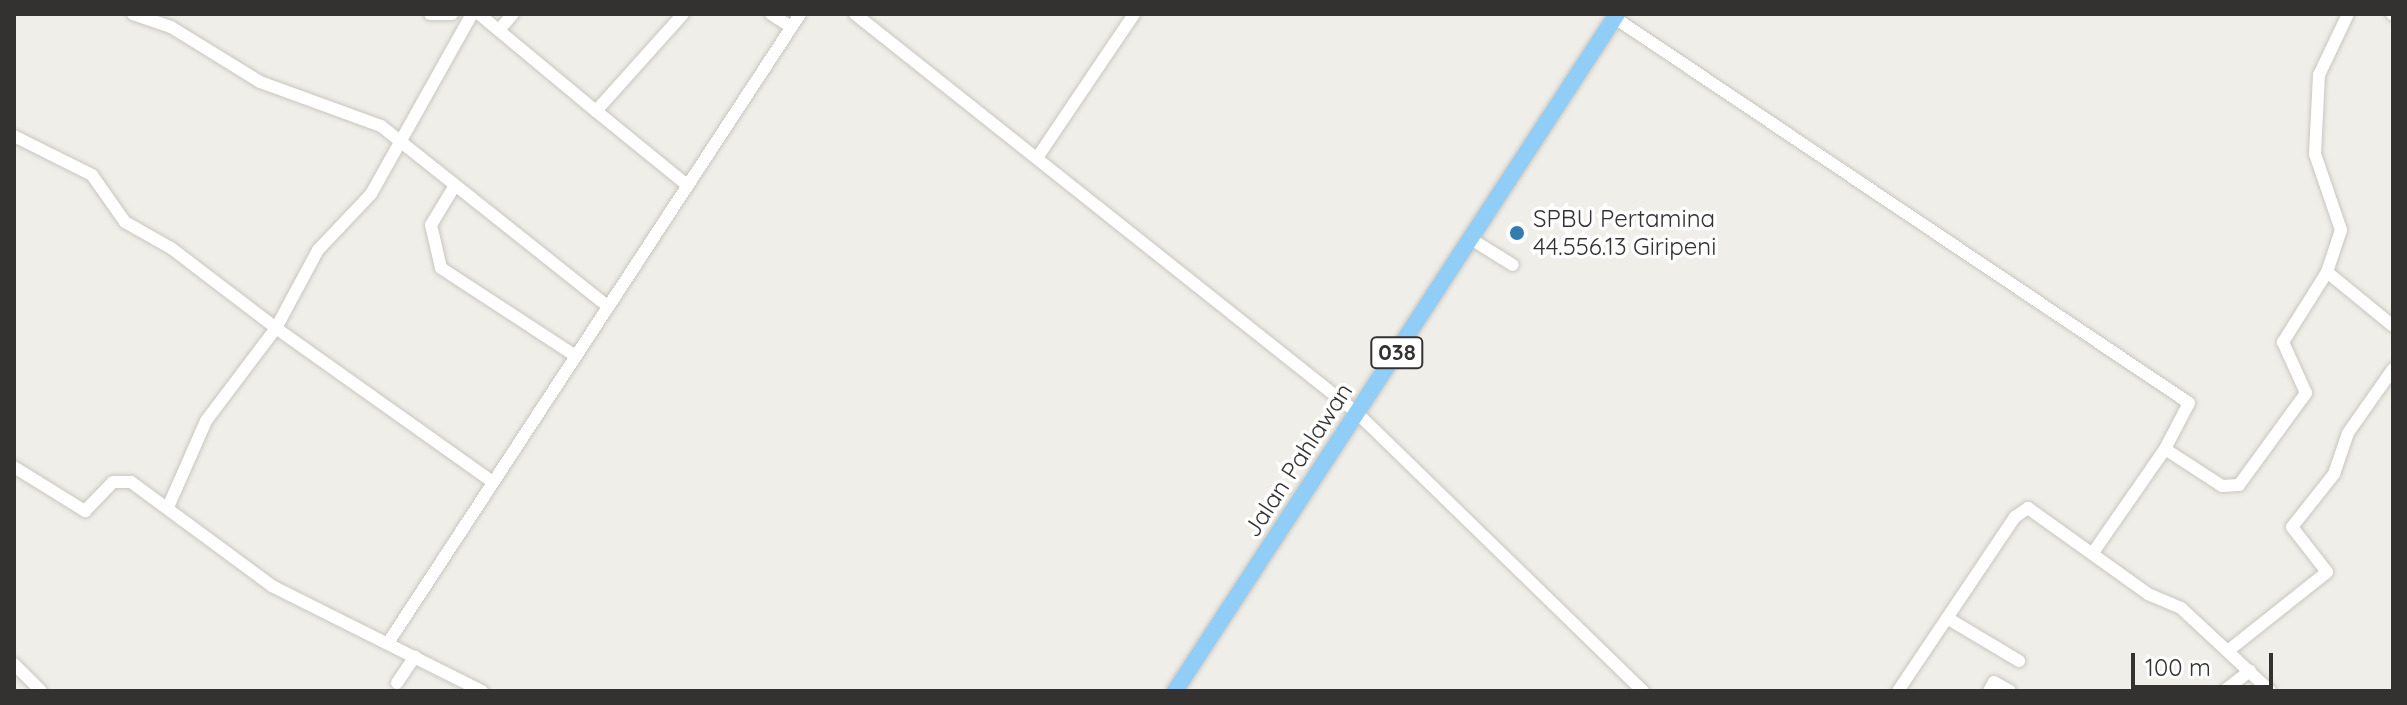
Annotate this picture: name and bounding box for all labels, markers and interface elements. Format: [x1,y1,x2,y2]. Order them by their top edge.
place label: SPBU Pertamina 44.556.13 Giripeni [1533,205,1716,261]
marker: SPBU Pertamina 44.556.13 Giripeni [1508,224,1526,242]
road number: 038 [1369,335,1425,371]
street label: Jalan Pahlawan [1238,378,1358,542]
scale bar [2135,637,2277,687]
text: 100 m [2145,652,2211,682]

